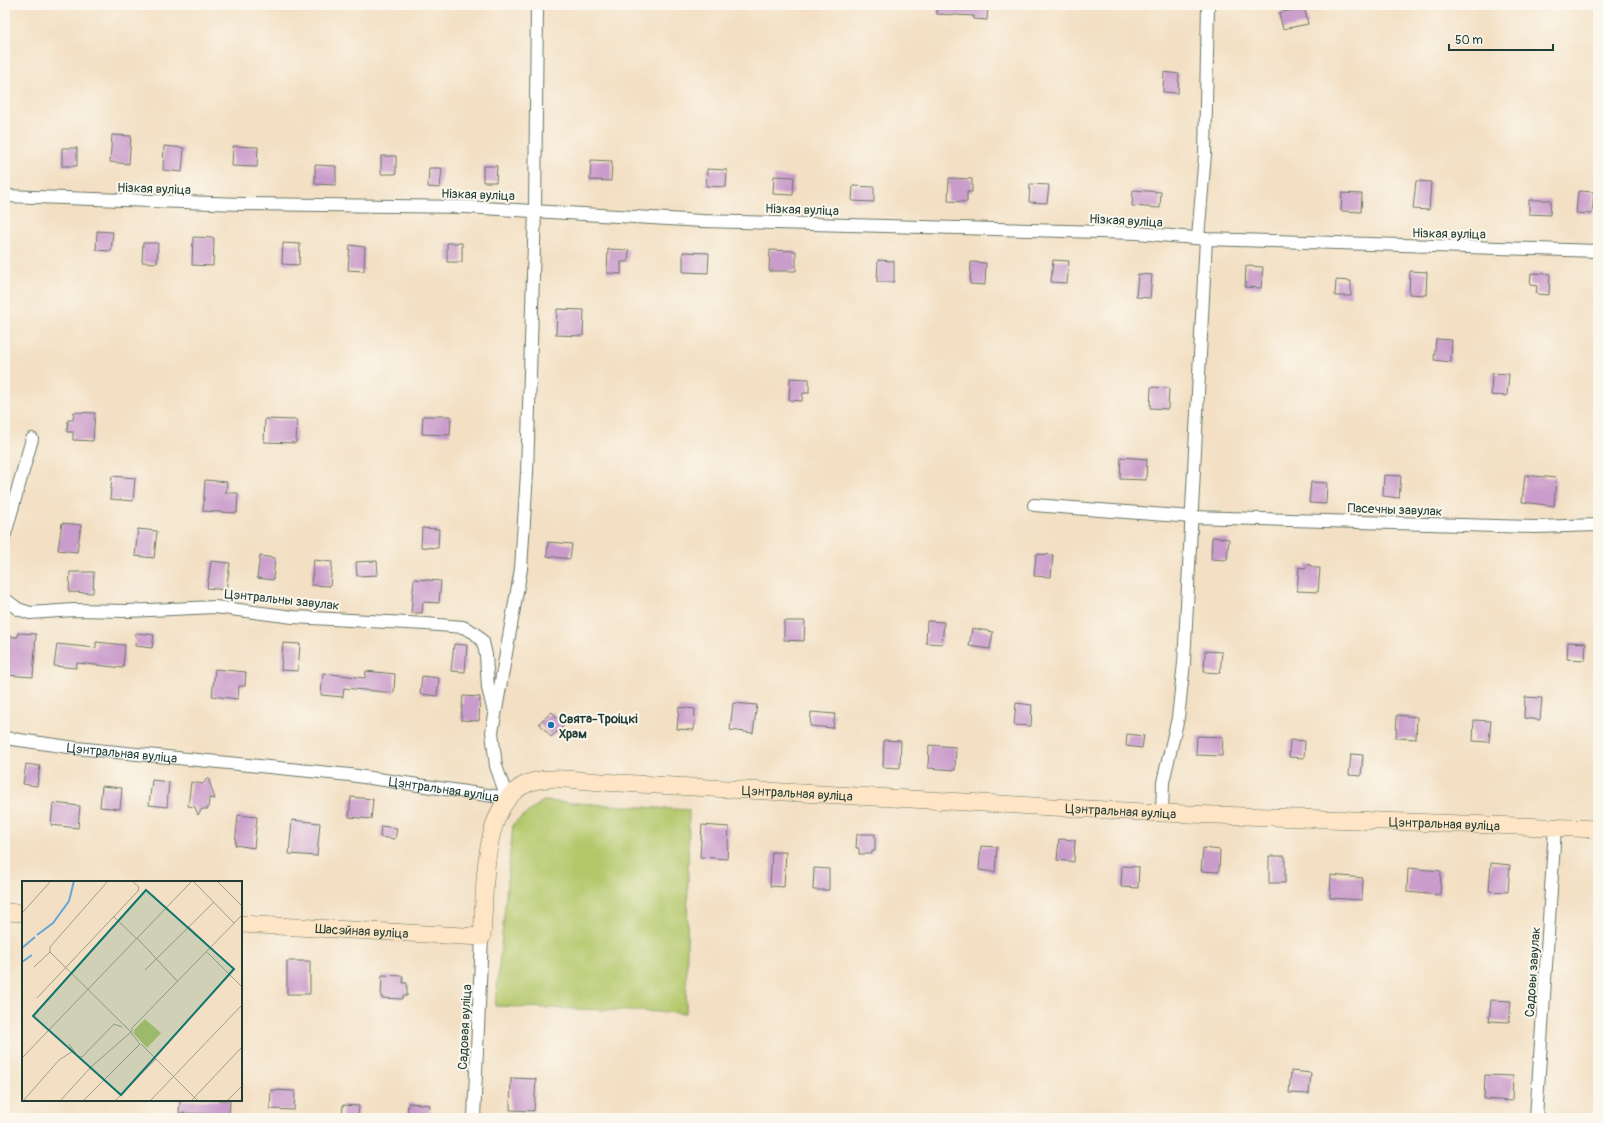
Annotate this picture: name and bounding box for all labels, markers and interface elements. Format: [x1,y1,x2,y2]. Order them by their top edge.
scale bar [1449,26,1553,52]
text: 50 m [1455,33,1483,48]
street label: Нізкая вуліца [117,180,191,198]
street label: Нізкая вуліца [441,186,515,204]
street label: Нізкая вуліца [765,201,839,219]
street label: Нізкая вуліца [1089,211,1163,231]
street label: Нізкая вуліца [1412,225,1486,243]
street label: Пасечны завулак [1347,500,1443,520]
street label: Цэнтральны завулак [224,586,341,614]
place label: Свята-Троіцкі Храм [559,711,638,742]
marker: Свята-Троіцкі Храм [546,720,556,730]
street label: Цэнтральная вуліца [66,740,178,767]
street label: Цэнтральная вуліца [388,774,500,806]
street label: Цэнтральная вуліца [741,783,853,805]
street label: Цэнтральная вуліца [1065,801,1177,823]
street label: Цэнтральная вуліца [1389,814,1500,834]
inset map [22,881,242,1101]
street label: Шасэйная вуліца [315,921,409,942]
street label: Садовы завулак [1522,926,1544,1018]
street label: Садовая вуліца [455,984,475,1070]

